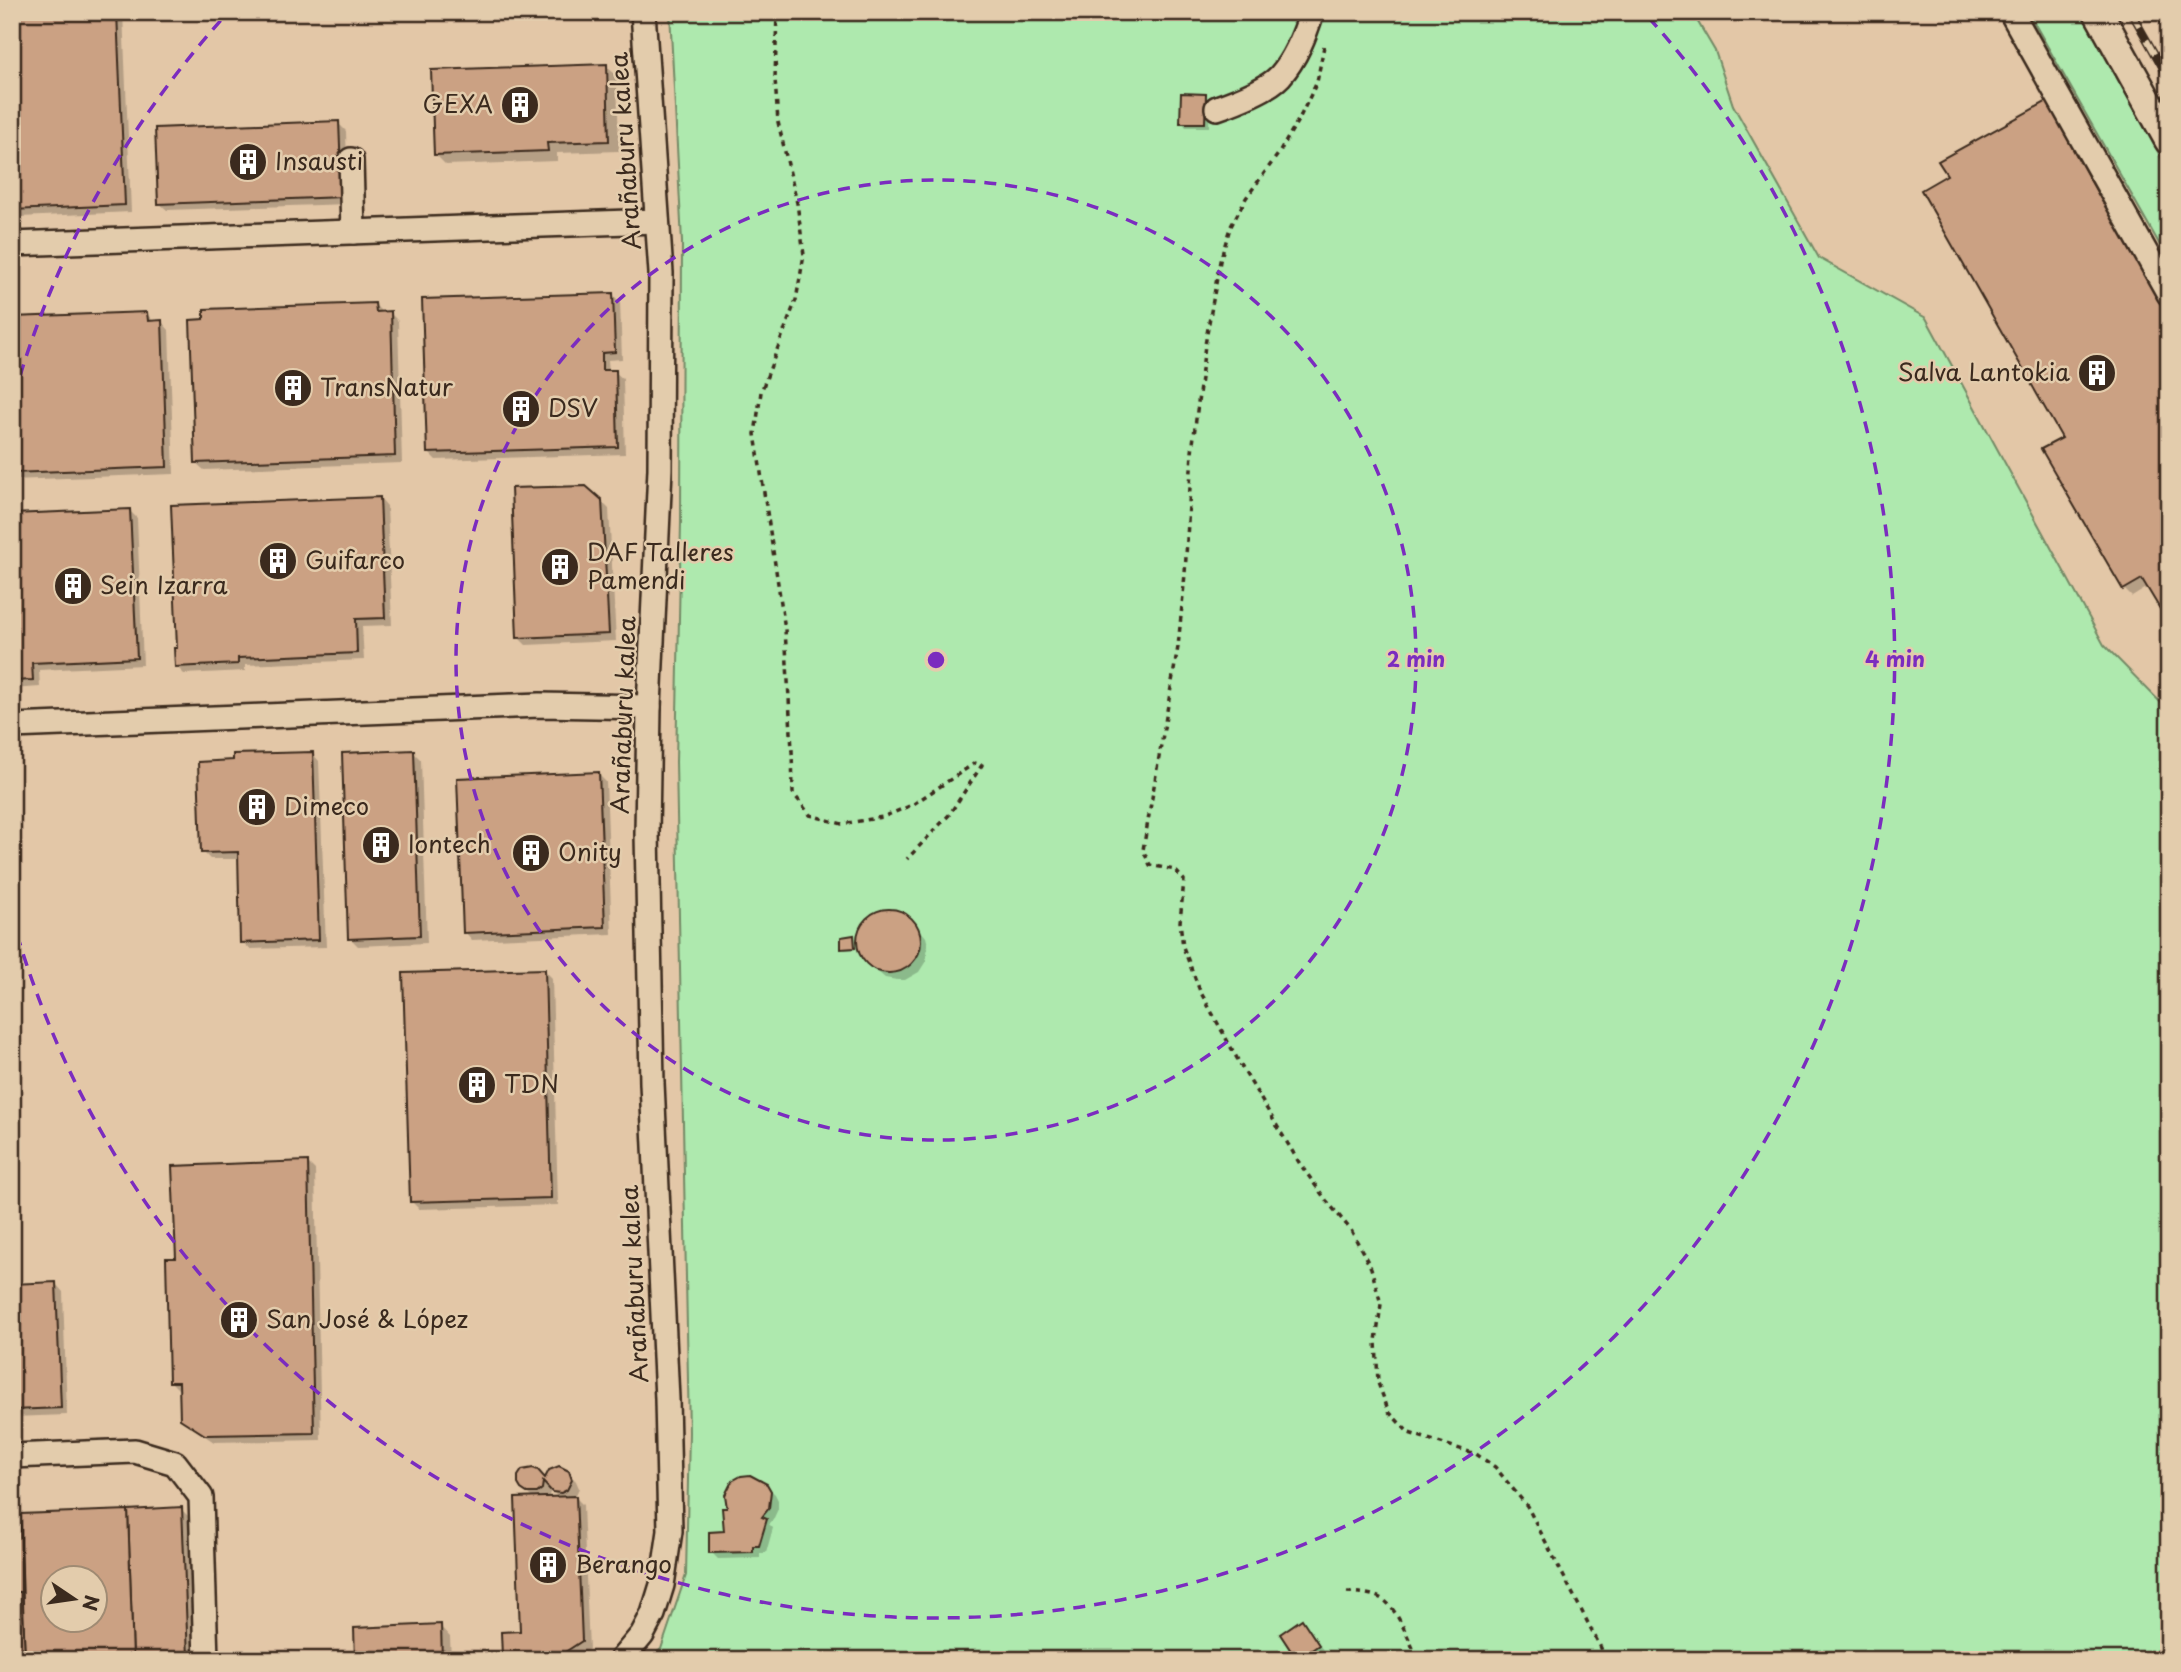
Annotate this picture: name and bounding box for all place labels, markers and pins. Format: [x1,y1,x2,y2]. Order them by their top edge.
building icon: GEXA [499,84,541,126]
place label: GEXA [423,85,493,121]
building icon: Insausti [227,141,269,183]
place label: Insausti [275,142,363,178]
building icon: Salva Lantokia [2076,352,2118,394]
place label: Salva Lantokia [1898,353,2070,389]
building icon: TransNatur [272,367,314,409]
place label: TransNatur [320,368,454,404]
building icon: DSV [500,388,542,430]
place label: DSV [548,389,598,425]
place label: DAF Talleres Pamendi [587,533,734,597]
building icon: Guifarco [257,540,299,582]
place label: Guifarco [305,541,405,577]
building icon: DAF Talleres Pamendi [539,546,581,588]
building icon: Sein Izarra [52,565,94,607]
place label: Sein Izarra [100,566,228,602]
centre of rings [924,648,948,672]
building icon: Dimeco [236,786,278,828]
place label: Dimeco [284,787,369,823]
building icon: Iontech [360,824,402,866]
place label: Iontech [408,825,491,861]
building icon: Onity [510,832,552,874]
place label: Onity [558,833,622,869]
building icon: TDN [456,1064,498,1106]
place label: TDN [504,1065,559,1101]
building icon: San José & López [218,1299,260,1341]
place label: San José & López [266,1300,468,1336]
building icon: Berango [527,1544,569,1586]
place label: Berango [575,1545,672,1581]

